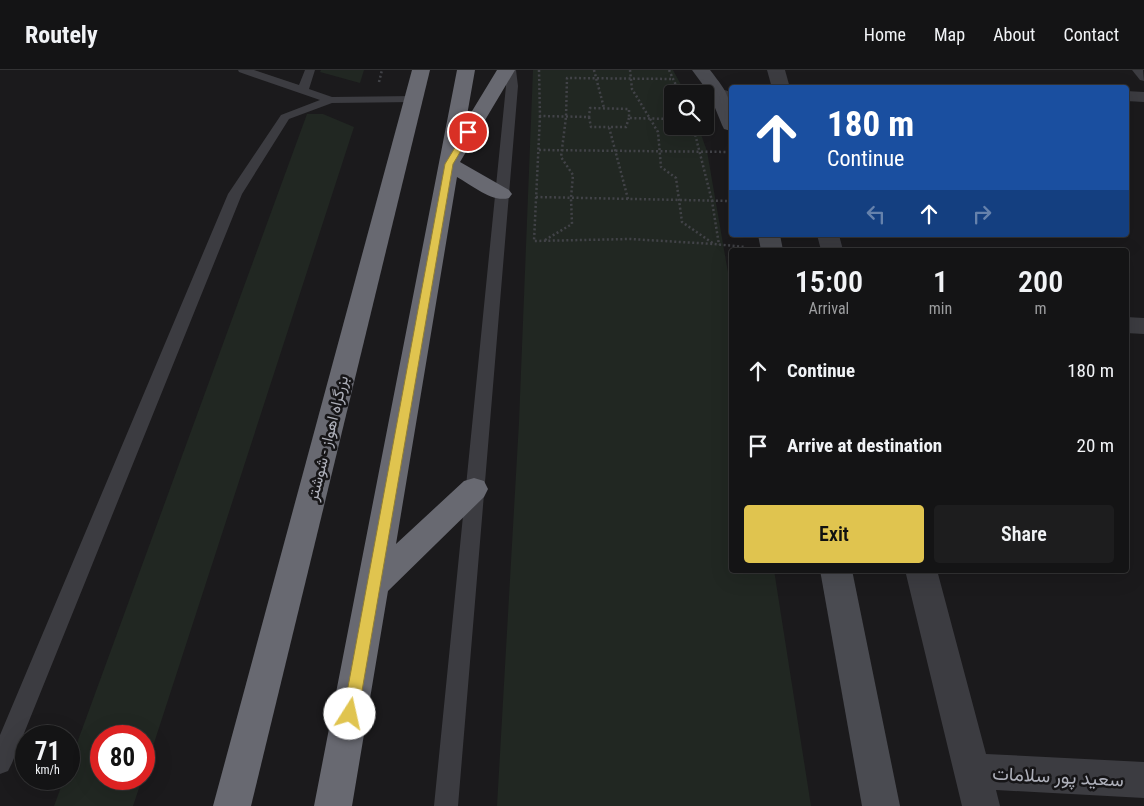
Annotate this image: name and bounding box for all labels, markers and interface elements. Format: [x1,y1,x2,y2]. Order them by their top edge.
text: Routely [25,21,98,49]
text: Home [864,24,906,45]
text: Map [934,24,965,45]
text: About [993,24,1035,45]
text: Contact [1063,24,1119,45]
map controls [664,85,714,135]
button: search [664,85,714,135]
text: 180 m [827,104,914,145]
icon: ahead [744,105,809,170]
pin [447,111,489,153]
icon: arrive [454,118,482,146]
text: Continue [827,146,904,171]
icon: left [862,200,890,228]
icon: ahead [915,200,943,228]
icon: right [968,200,996,228]
text: 15:00 [795,264,863,299]
text: 1 [933,264,948,299]
text: 200 [1018,264,1063,299]
text: Arrival [809,299,849,318]
text: min [929,299,952,318]
text: m [1035,299,1047,318]
icon: ahead [744,357,772,385]
text: Continue [787,359,855,382]
text: 180 m [1067,359,1114,382]
street label: بزرگراه اهواز - شوشتر [302,374,353,504]
icon: arrive [744,432,772,460]
text: Arrive at destination [787,434,942,457]
text: 20 m [1077,434,1114,457]
button: Exit [744,505,924,563]
button: Share [934,505,1114,563]
position arrow [323,687,375,739]
speed limit sign: 80 [90,725,155,790]
text: 71 [35,737,60,766]
street label: سعید پور سلامات [992,762,1124,793]
text: km/h [35,763,60,777]

